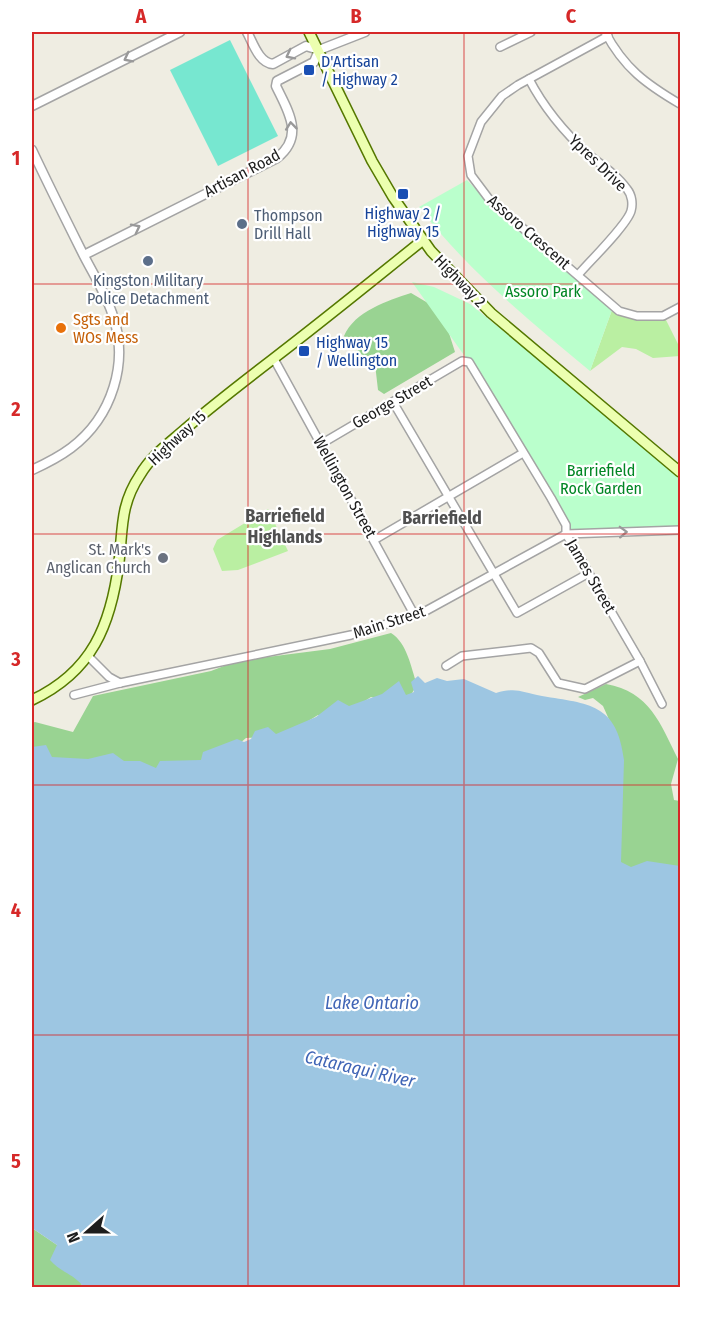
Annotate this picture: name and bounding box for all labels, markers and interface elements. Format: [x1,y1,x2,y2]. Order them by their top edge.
text: A [135,4,148,28]
text: B [350,4,362,28]
text: C [566,4,577,28]
one-way arrow [286,47,297,59]
one-way arrow [124,51,134,62]
place label: D'Artisan / Highway 2 [321,52,398,89]
marker: D'Artisan / Highway 2 [302,63,316,77]
one-way arrow [285,121,298,131]
street label: Ypres Drive [565,131,631,195]
street label: Artisan Road [201,145,283,201]
text: 1 [12,146,20,170]
marker: Highway 2 / Highway 15 [396,187,410,201]
street label: Assoro Crescent [484,191,575,274]
place label: Highway 2 / Highway 15 [365,204,441,241]
place label: Thompson Drill Hall [254,206,323,243]
marker: Thompson Drill Hall [235,217,249,231]
one-way arrow [130,224,141,236]
street label: Highway 2 [430,251,490,311]
marker: Kingston Military Police Detachment [141,254,155,268]
place label: Kingston Military Police Detachment [87,271,210,308]
park label: Assoro Park [505,282,582,301]
place label: Sgts and WOs Mess [73,310,139,347]
marker: Sgts and WOs Mess [54,321,68,335]
place label: Highway 15 / Wellington [316,333,397,370]
marker: Highway 15 / Wellington [297,344,311,358]
street label: George Street [349,371,436,433]
text: 2 [10,397,21,421]
street label: Highway 15 [144,406,210,470]
street label: Wellington Street [309,433,381,542]
park label: Barriefield Rock Garden [560,461,642,498]
district label: Barriefield Highlands [245,505,325,548]
district label: Barriefield [402,507,482,529]
one-way arrow [619,525,628,538]
street label: James Street [562,536,620,617]
place label: St. Mark's Anglican Church [46,540,151,577]
marker: St. Mark's Anglican Church [156,551,170,565]
street label: Main Street [350,601,428,643]
text: 3 [10,647,21,671]
text: 4 [11,898,21,922]
water label: Lake Ontario [325,992,419,1014]
water label: Cataraqui River [303,1046,418,1093]
text: 5 [11,1149,21,1173]
north arrow [57,1202,117,1262]
text: N [63,1229,84,1245]

